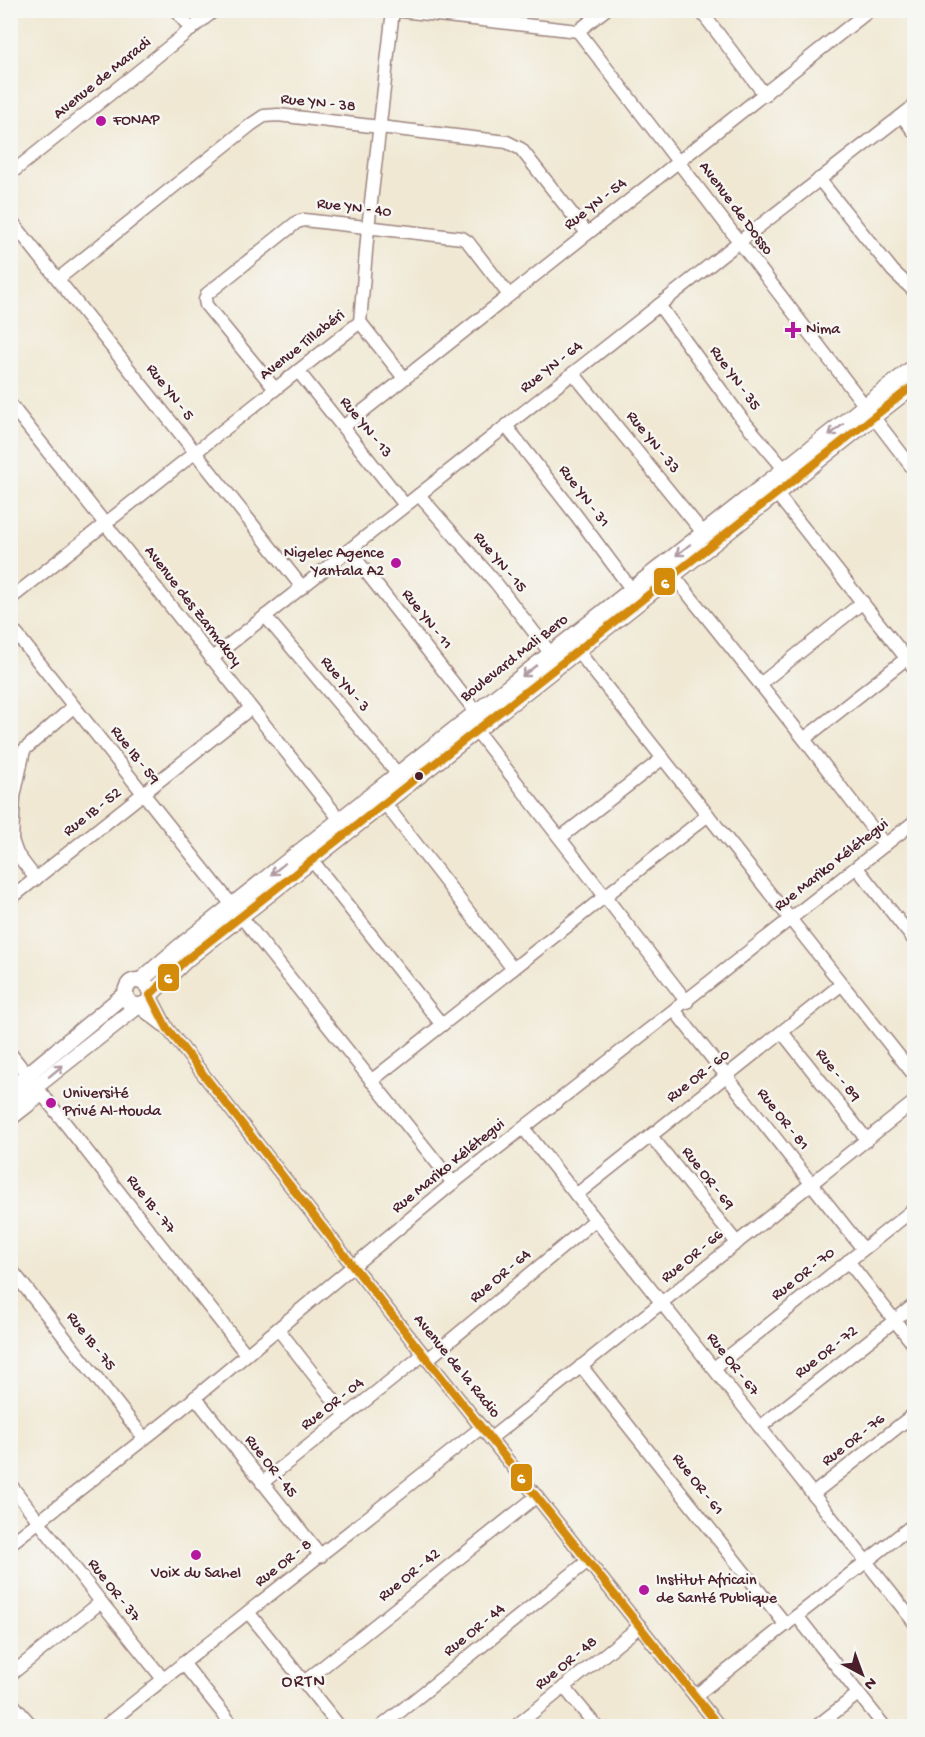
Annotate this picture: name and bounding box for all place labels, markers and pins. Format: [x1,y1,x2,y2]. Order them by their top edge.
place label: FONAP [112,112,160,131]
marker: FONAP [94,114,108,128]
marker: Nima [784,321,802,339]
place label: Nima [806,321,841,340]
place label: Nigelec Agence Yantala A2 [284,545,385,582]
marker: Nigelec Agence Yantala A2 [389,556,403,570]
unlabelled marker [413,770,425,782]
place label: Université Privé Al-Houda [62,1085,162,1122]
marker: Université Privé Al-Houda [44,1096,58,1110]
marker: Voix du Sahel [189,1548,203,1562]
place label: Voix du Sahel [150,1565,241,1584]
place label: Institut Africain de Santé Publique [656,1572,778,1609]
marker: Institut Africain de Santé Publique [637,1583,651,1597]

